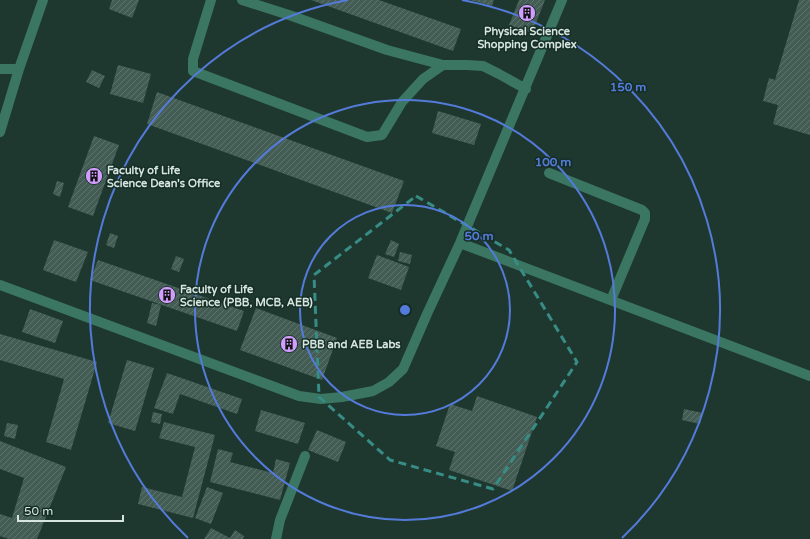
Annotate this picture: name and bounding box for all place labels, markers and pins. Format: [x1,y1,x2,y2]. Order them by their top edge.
building icon: Physical Science Shopping Complex [517,3,537,23]
place label: Physical Science Shopping Complex [477,25,577,52]
place label: Faculty of Life Science Dean's Office [107,164,221,190]
building icon: Faculty of Life Science Dean's Office [84,166,104,186]
place label: Faculty of Life Science (PBB, MCB, AEB) [180,283,313,309]
building icon: Faculty of Life Science (PBB, MCB, AEB) [157,285,177,305]
centre of rings [398,303,412,317]
building icon: PBB and AEB Labs [279,334,299,354]
place label: PBB and AEB Labs [302,338,401,351]

